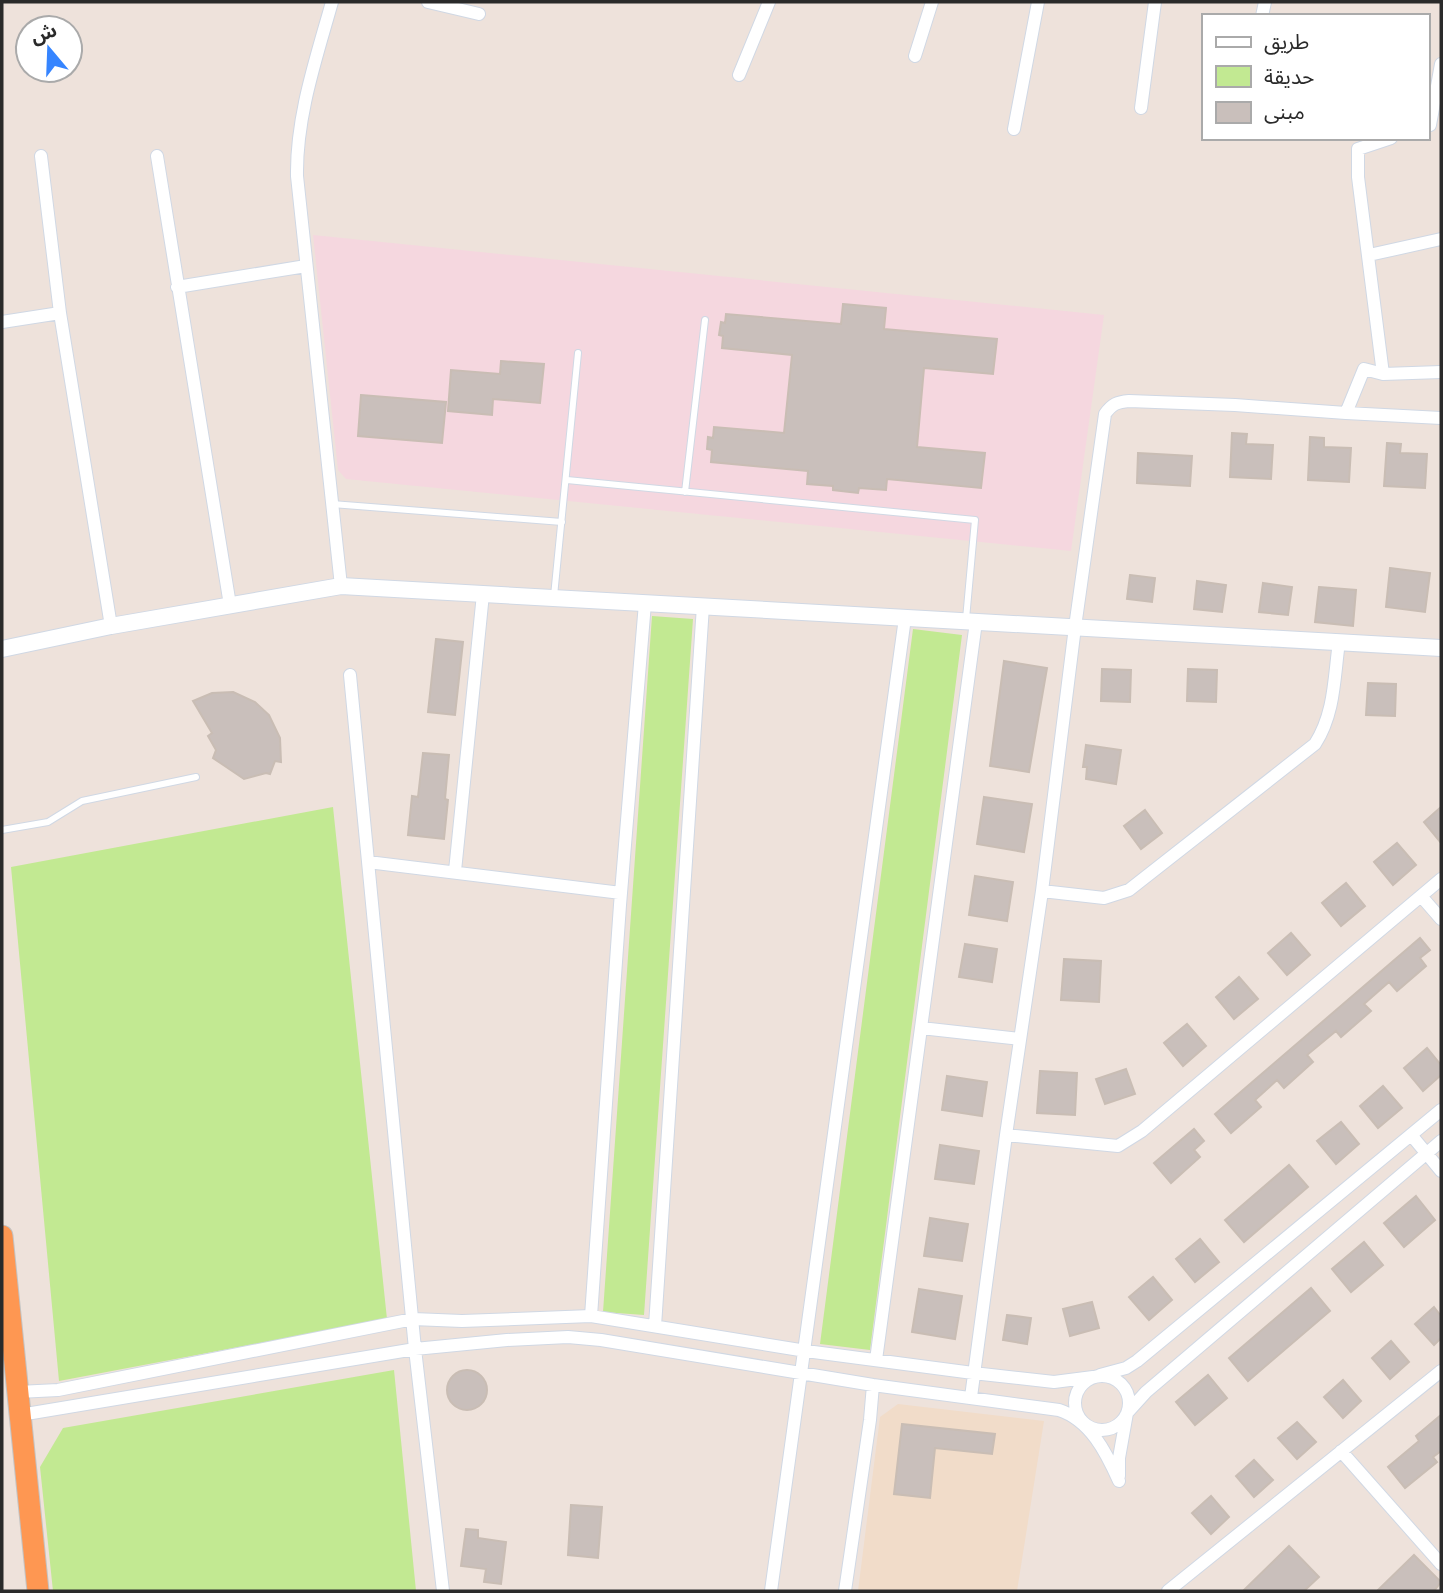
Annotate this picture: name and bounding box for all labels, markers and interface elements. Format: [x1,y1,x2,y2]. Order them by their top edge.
north arrow [14,14,84,84]
legend [1202,14,1429,140]
text: ش [29,21,59,48]
text: طريق [1264,32,1309,55]
text: حديقة [1264,67,1314,88]
text: مبنى [1264,102,1305,124]

